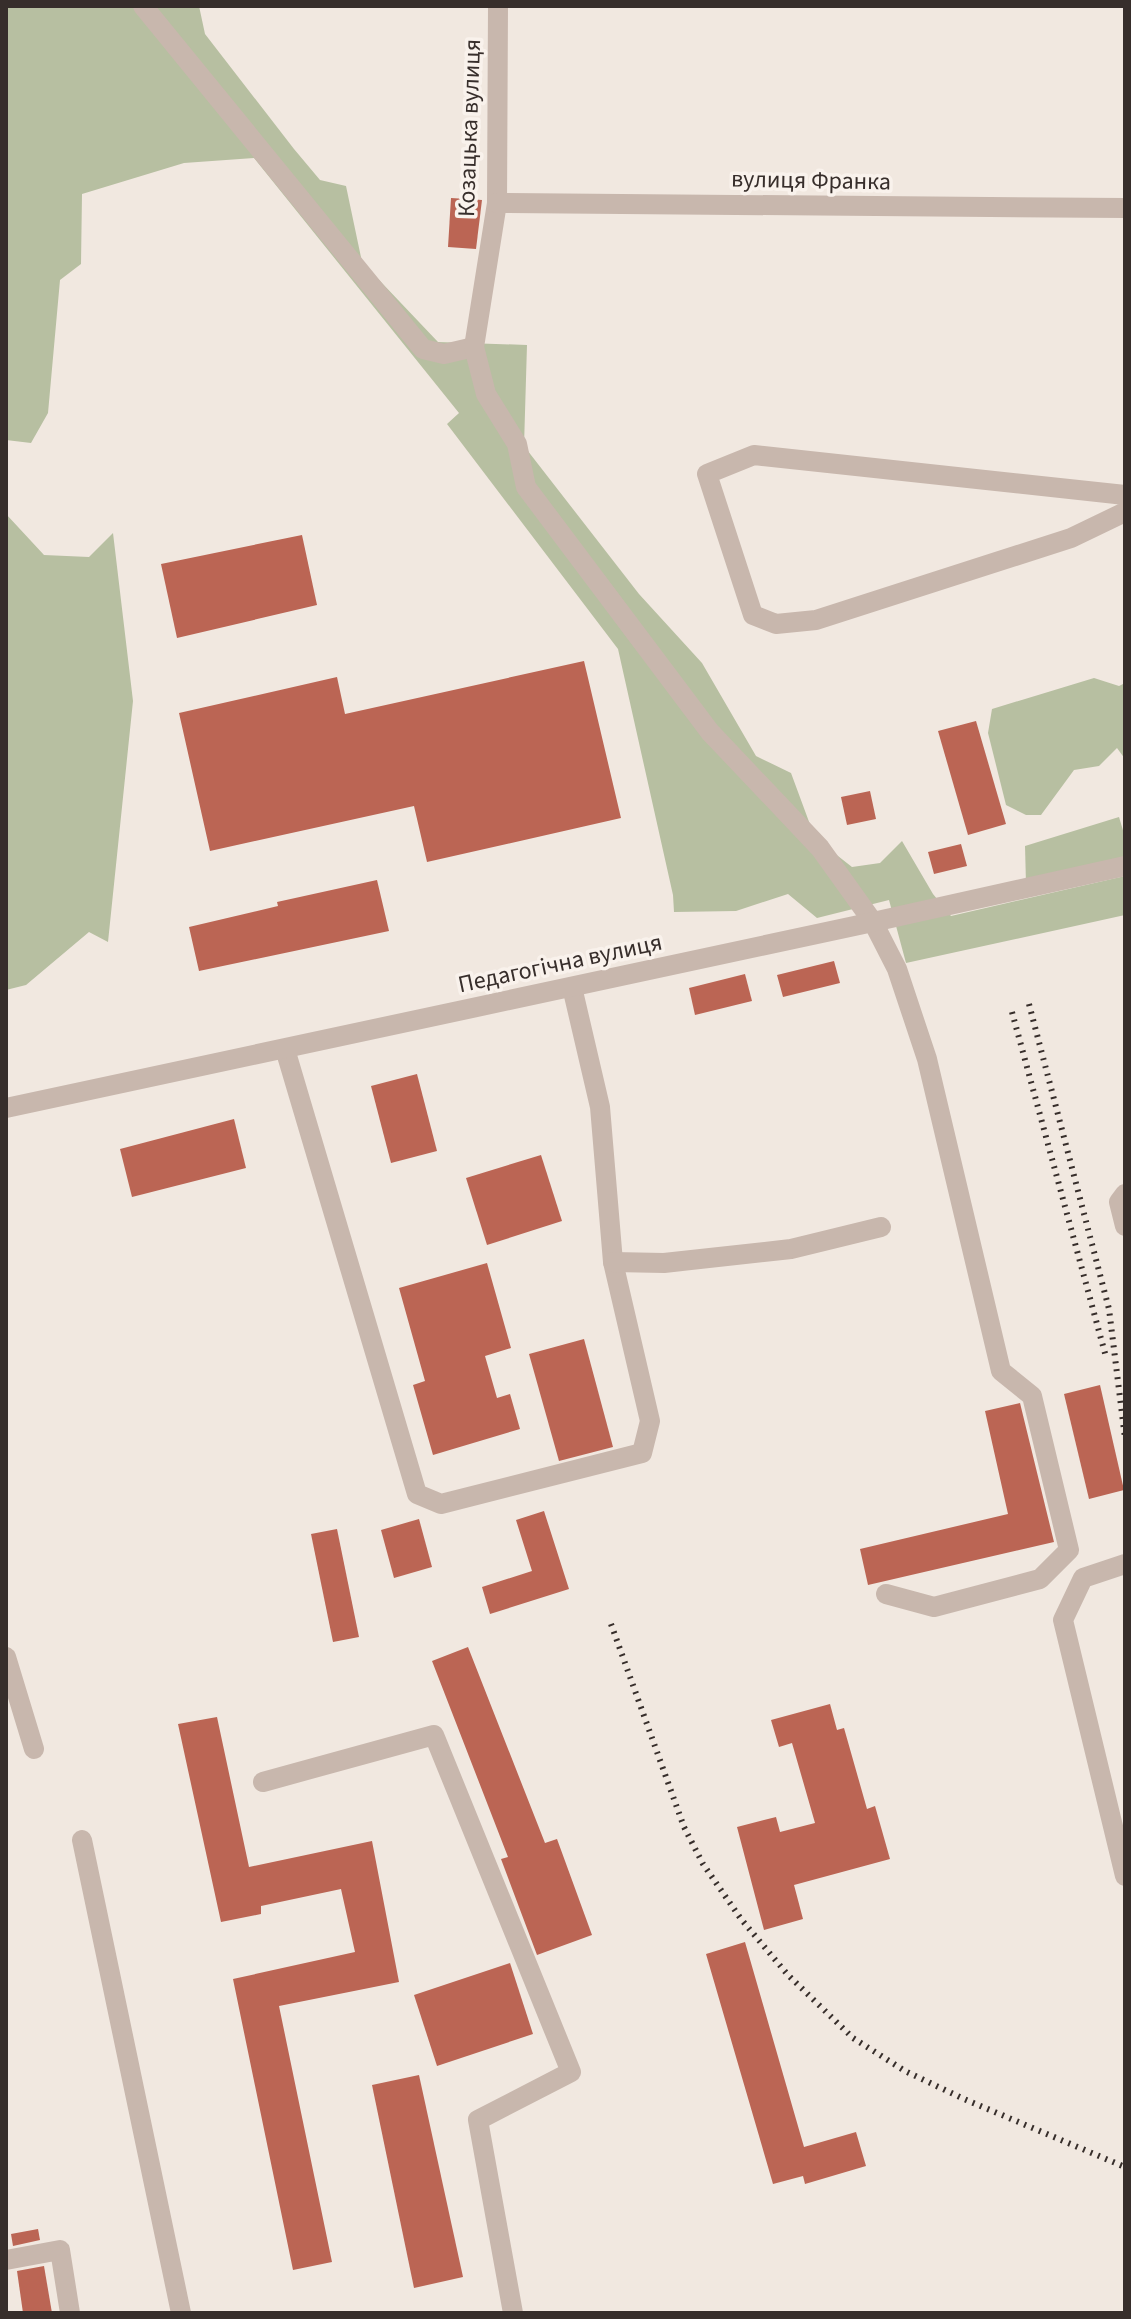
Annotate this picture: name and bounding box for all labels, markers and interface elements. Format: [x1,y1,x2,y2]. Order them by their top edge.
street label: Козацька вулиця [449,38,490,218]
street label: вулиця Франка [731,162,891,199]
street label: Педагогічна вулиця [455,925,665,1002]

